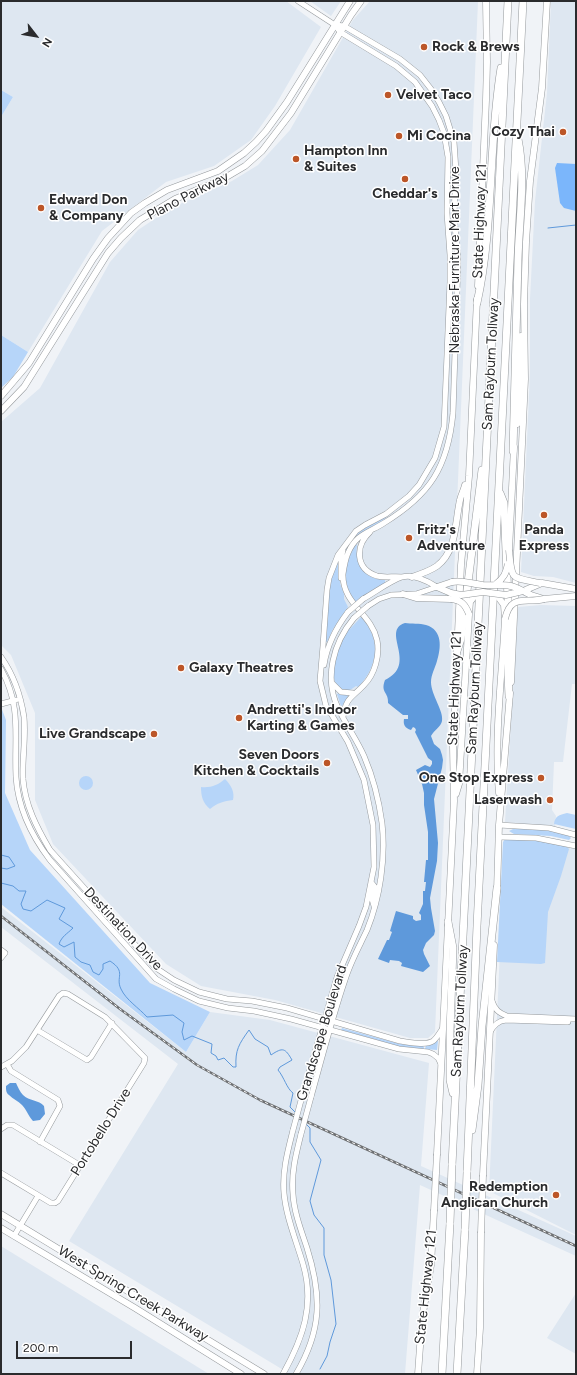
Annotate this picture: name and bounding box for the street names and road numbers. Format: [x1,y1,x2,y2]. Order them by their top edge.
street label: State Highway 121 [470,163,490,279]
street label: Nebraska Furniture Mart Drive [447,166,463,354]
street label: Plano Parkway [144,168,232,224]
street label: Sam Rayburn Tollway [479,297,503,431]
street label: Sam Rayburn Tollway [463,621,487,755]
street label: State Highway 121 [445,630,465,746]
street label: Destination Drive [80,884,166,974]
street label: Sam Rayburn Tollway [448,944,472,1078]
street label: Grandscape Boulevard [293,963,351,1103]
street label: Portobello Drive [67,1085,135,1179]
street label: State Highway 121 [412,1229,440,1345]
street label: West Spring Creek Parkway [55,1242,211,1346]

